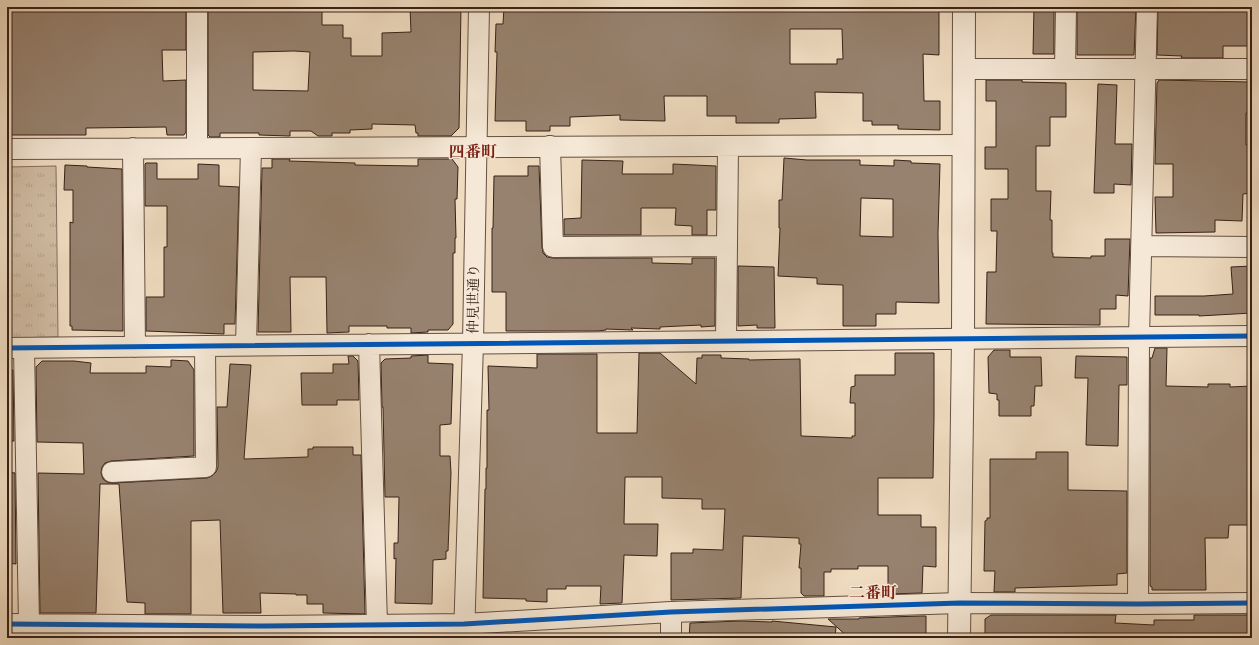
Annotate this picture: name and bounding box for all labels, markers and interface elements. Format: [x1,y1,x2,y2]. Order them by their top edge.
district label: 四番町 [449,139,497,163]
street label: 仲見世通り [462,264,484,334]
district label: 二番町 [849,580,897,604]

